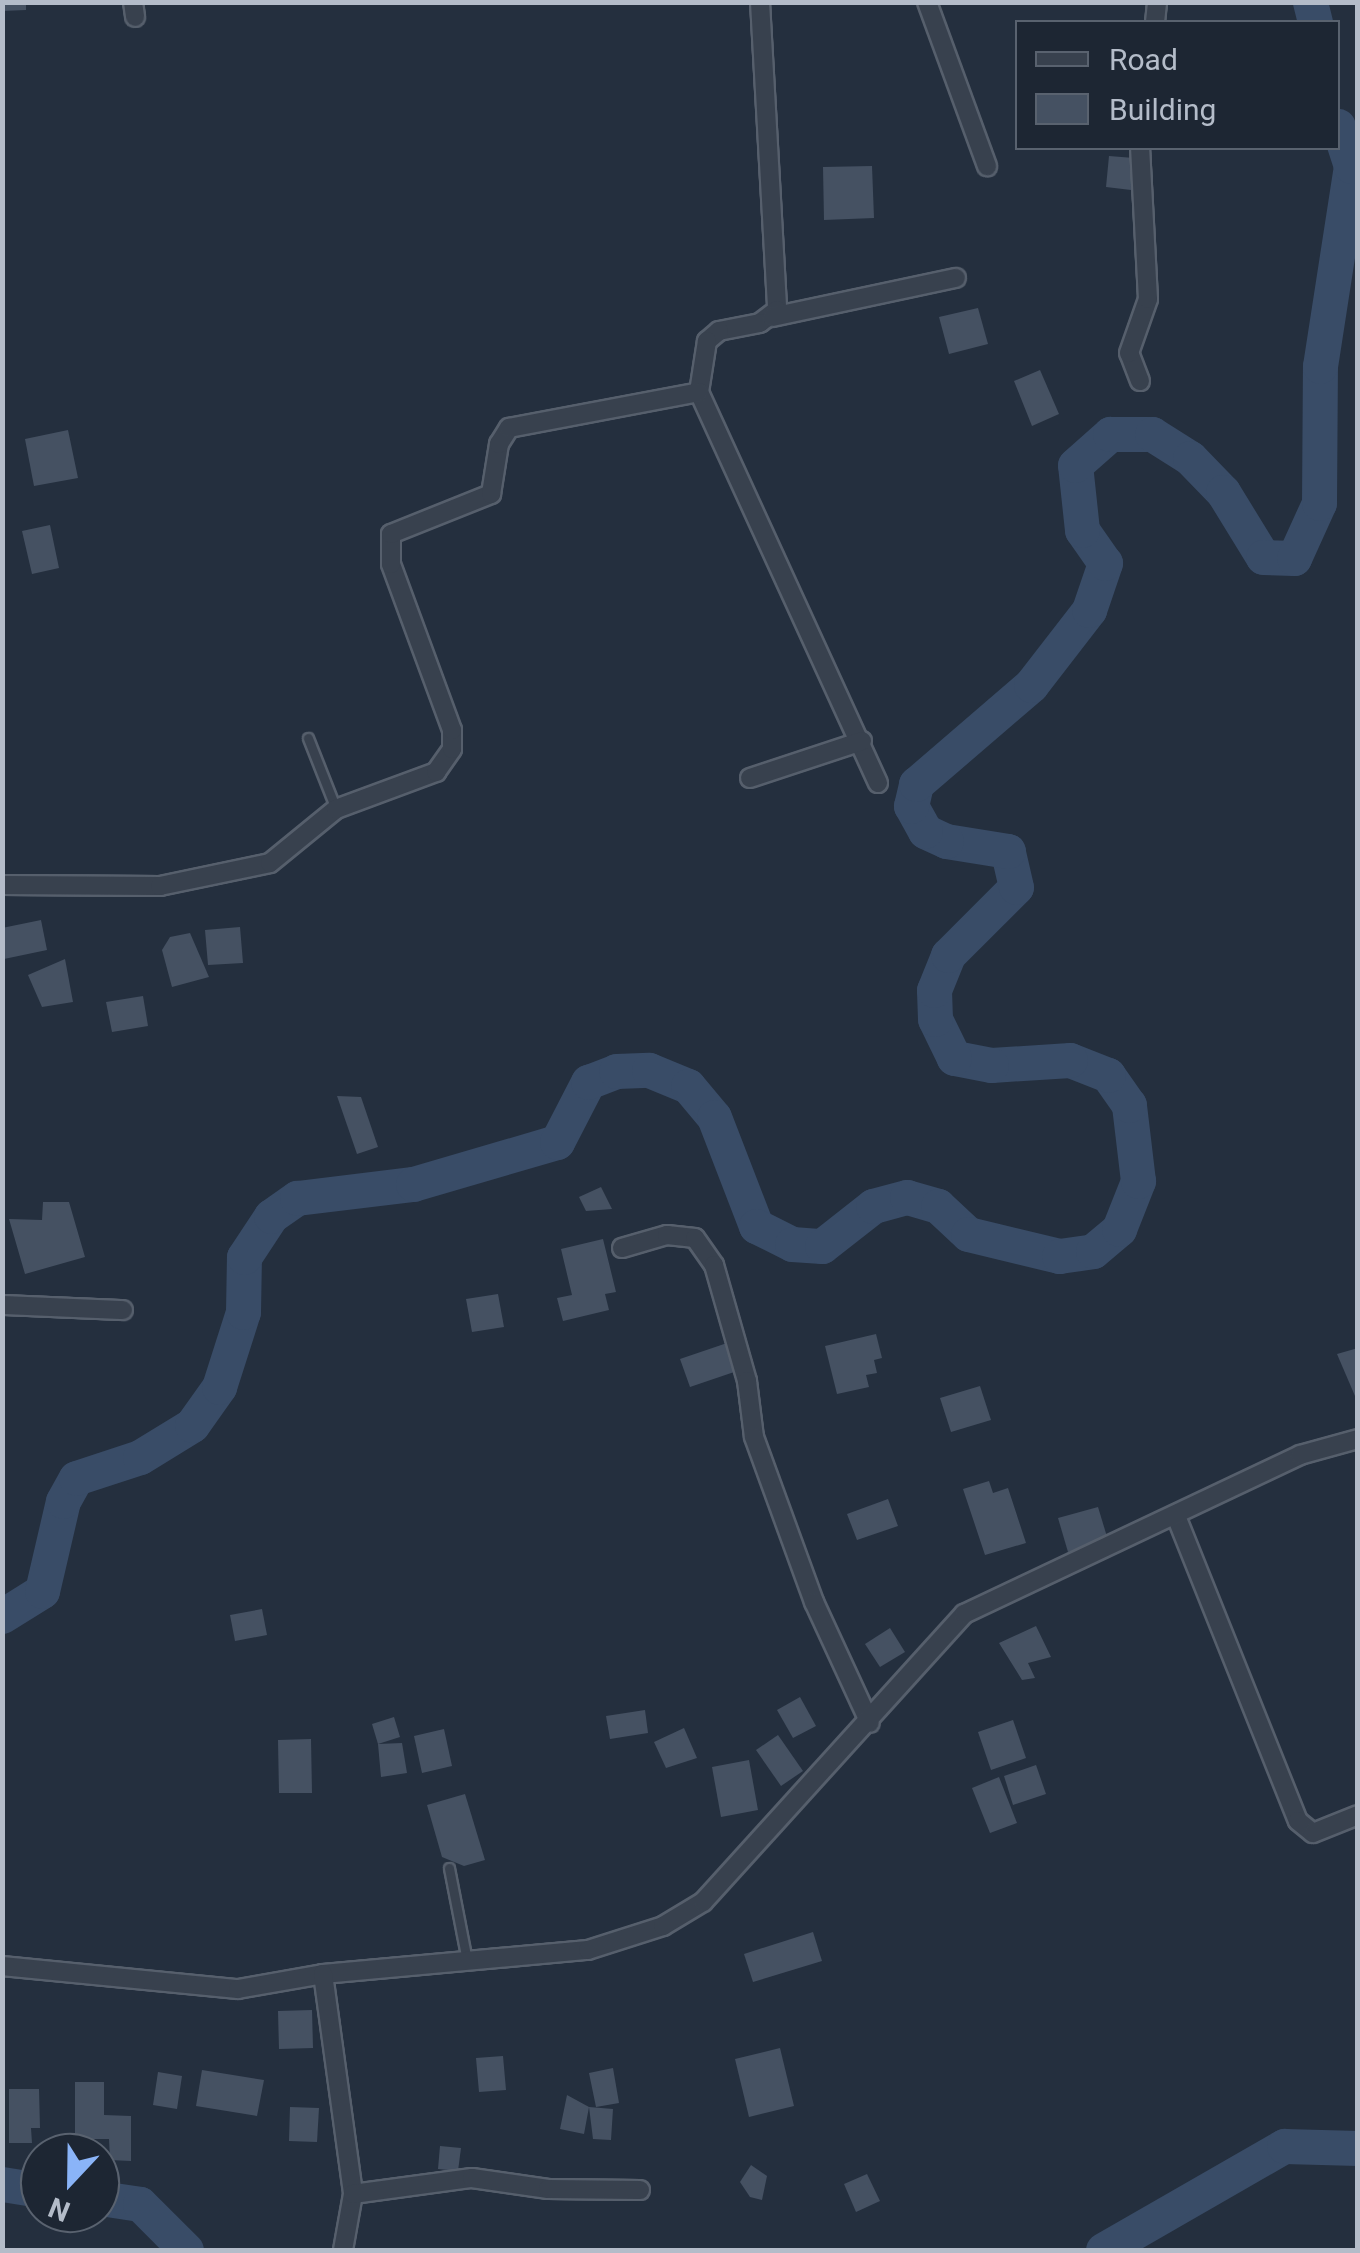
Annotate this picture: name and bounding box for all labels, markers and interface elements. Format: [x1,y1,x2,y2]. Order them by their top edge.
legend [1015,20,1340,150]
text: Road [1109,42,1178,77]
text: Building [1109,92,1216,127]
north arrow [20,2133,120,2233]
text: N [44,2190,75,2228]

